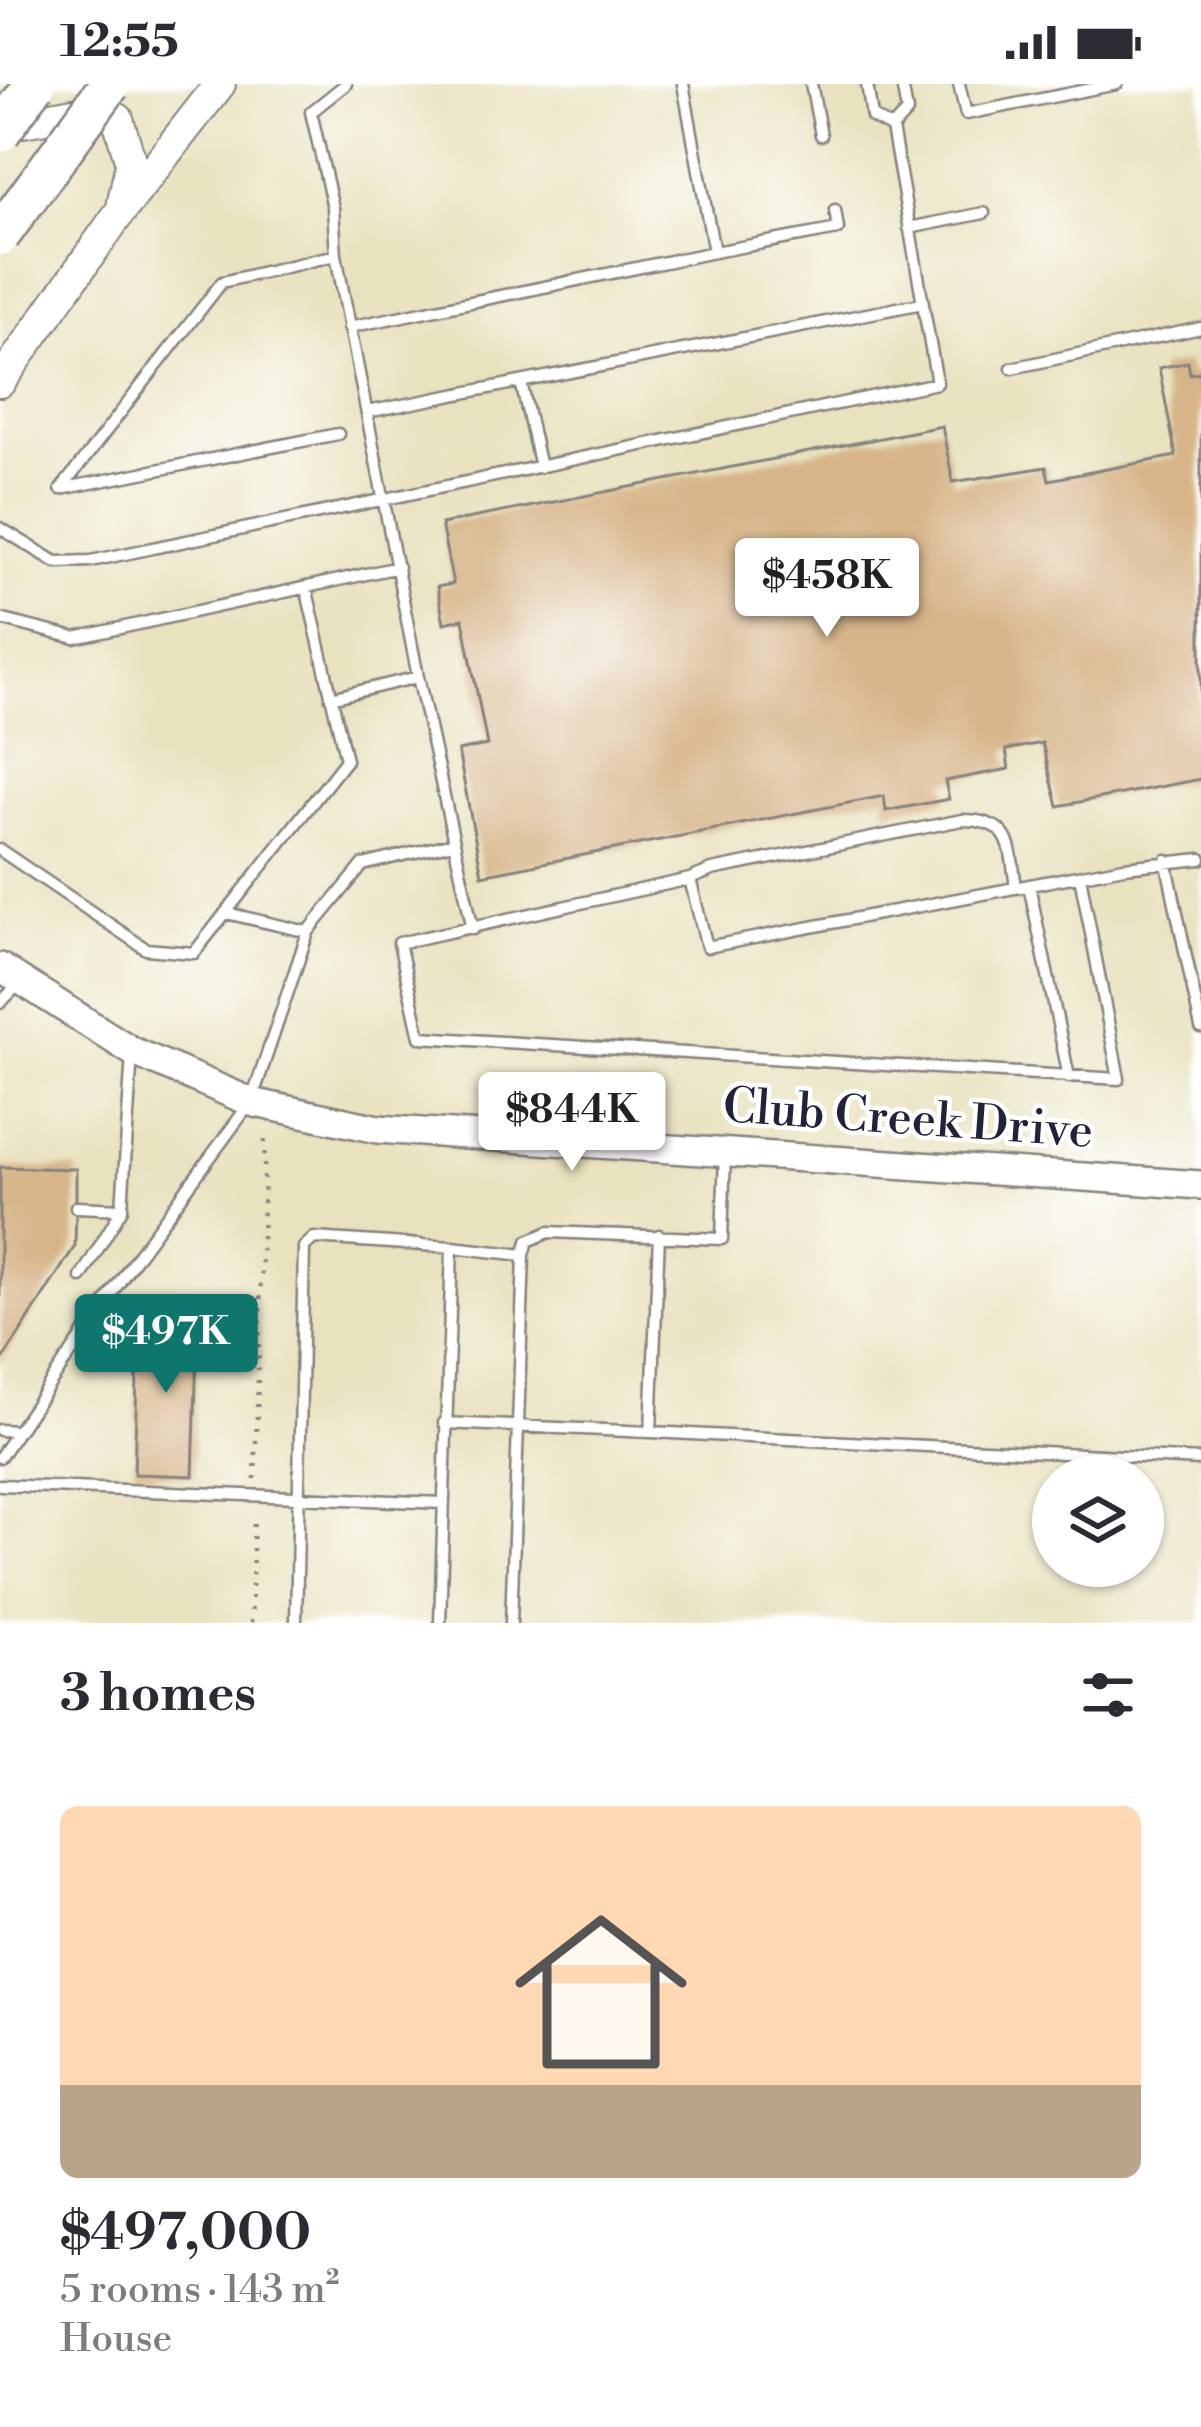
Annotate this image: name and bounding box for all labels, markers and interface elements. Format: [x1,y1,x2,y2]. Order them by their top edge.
text: 12:55 [60,14,179,71]
pin: $458K [743,538,911,640]
text: $458K [762,552,892,601]
pin: $844K [488,1072,656,1174]
street label: Club Creek Drive [721,1077,1095,1163]
text: $844K [505,1086,639,1135]
pin: $497K [82,1294,250,1396]
text: $497K [102,1308,230,1357]
map controls [1032,1455,1164,1587]
button: layers [1032,1455,1164,1587]
icon: filters [1075,1662,1141,1728]
text: 3 homes [60,1663,256,1727]
icon: home [493,1884,709,2100]
text: $497,000 [60,2202,311,2266]
text: 5 rooms · 143 m² [60,2266,339,2315]
text: House [60,2315,172,2364]

